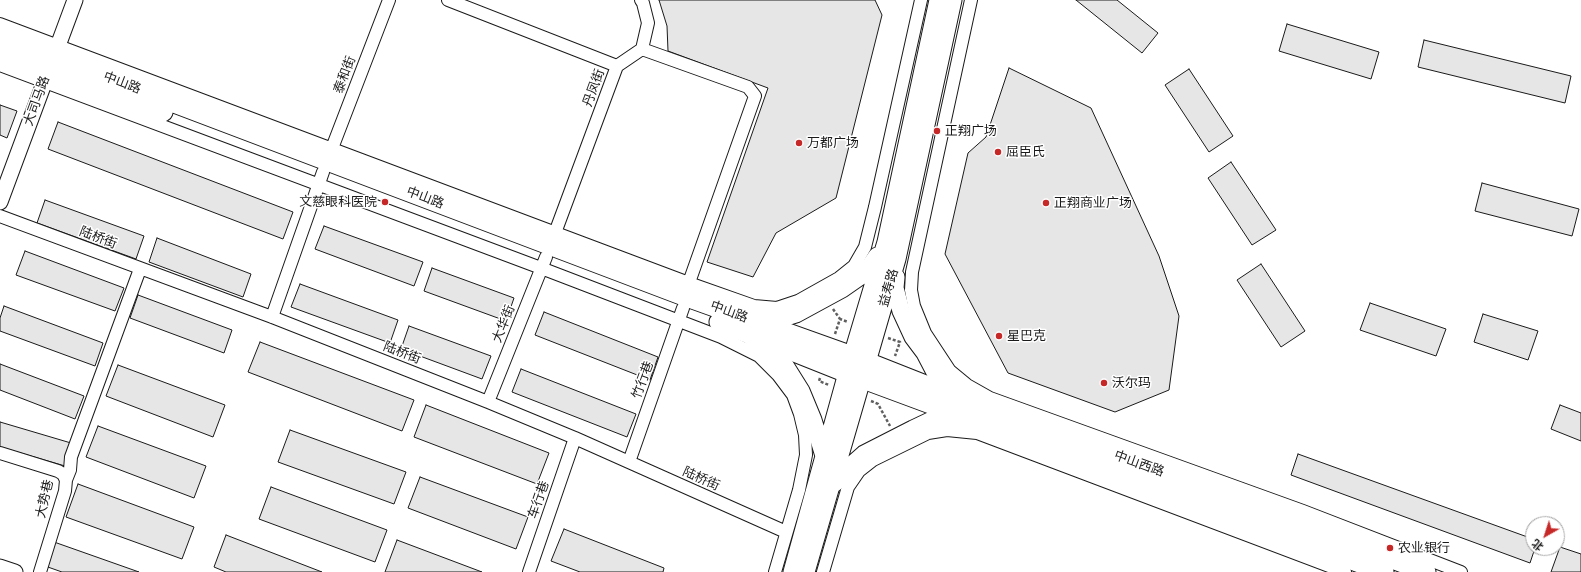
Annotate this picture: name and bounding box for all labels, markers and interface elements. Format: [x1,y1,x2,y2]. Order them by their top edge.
street label: 泰和街 [331,54,359,96]
street label: 丹凤街 [580,67,608,109]
street label: 中山路 [101,69,143,97]
street label: 大司马路 [21,74,53,128]
place label: 正翔广场 [945,123,997,139]
marker: 正翔广场 [932,126,942,136]
place label: 万都广场 [807,135,859,151]
marker: 万都广场 [794,138,804,148]
place label: 屈臣氏 [1006,144,1045,160]
marker: 屈臣氏 [993,147,1003,157]
street label: 中山路 [404,184,446,212]
place label: 文慈眼科医院 [299,194,377,210]
place label: 正翔商业广场 [1054,195,1132,211]
marker: 文慈眼科医院 [380,197,390,207]
marker: 正翔商业广场 [1041,198,1051,208]
street label: 陆桥街 [77,224,119,252]
street label: 益寿路 [876,267,902,309]
street label: 中山路 [708,298,750,326]
street label: 大华街 [489,303,519,345]
place label: 星巴克 [1007,328,1046,344]
marker: 星巴克 [994,331,1004,341]
street label: 陆桥街 [381,339,423,367]
street label: 竹行巷 [629,359,657,401]
place label: 沃尔玛 [1112,375,1151,391]
marker: 沃尔玛 [1099,378,1109,388]
street label: 中山西路 [1112,448,1166,480]
street label: 陆桥街 [680,464,722,494]
street label: 大势巷 [33,478,57,520]
street label: 车行巷 [525,479,553,521]
north arrow [1525,516,1565,556]
text: 北 [1529,536,1546,553]
place label: 农业银行 [1398,540,1450,556]
marker: 农业银行 [1385,543,1395,553]

